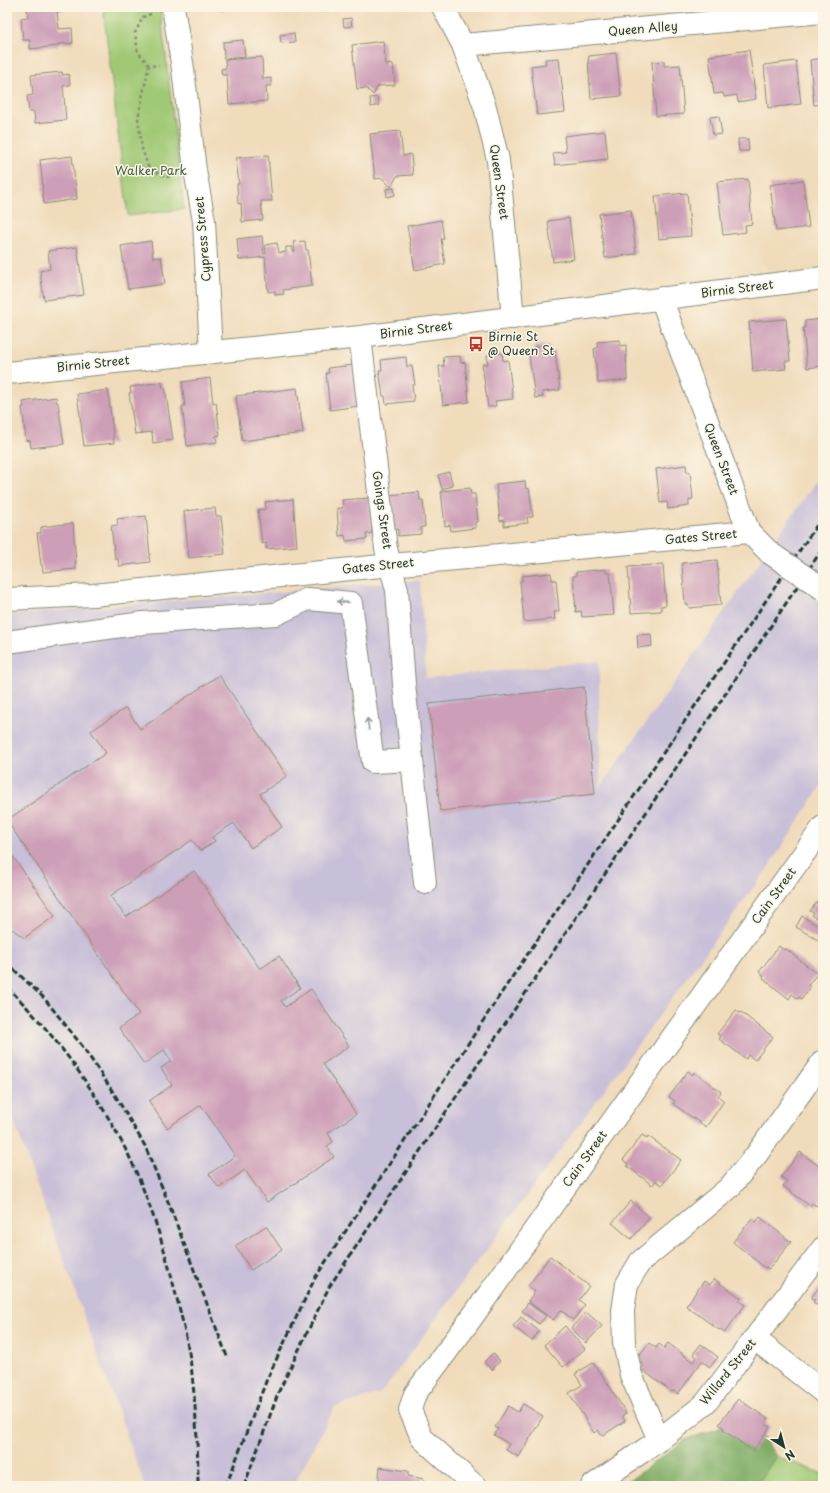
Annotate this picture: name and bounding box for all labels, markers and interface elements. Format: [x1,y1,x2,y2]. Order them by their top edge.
street label: Queen Alley [607,16,679,40]
street label: Queen Street [486,143,514,221]
park label: Walker Park [115,161,187,179]
street label: Cypress Street [189,196,215,282]
street label: Birnie Street [700,275,774,301]
street label: Birnie Street [379,316,453,342]
place label: Birnie St @ Queen St [488,327,554,359]
bus stop icon: Birnie St @ Queen St [467,335,485,353]
street label: Birnie Street [56,350,130,376]
street label: Queen Street [700,420,744,497]
street label: Goings Street [369,470,397,550]
street label: Gates Street [664,524,738,548]
street label: Gates Street [341,552,415,578]
one-way arrow [337,599,350,606]
one-way arrow [364,718,372,731]
street label: Cain Street [746,863,800,927]
street label: Cain Street [557,1126,611,1190]
street label: Willard Street [695,1334,760,1408]
north arrow [764,1427,804,1467]
text: N [781,1446,799,1465]

